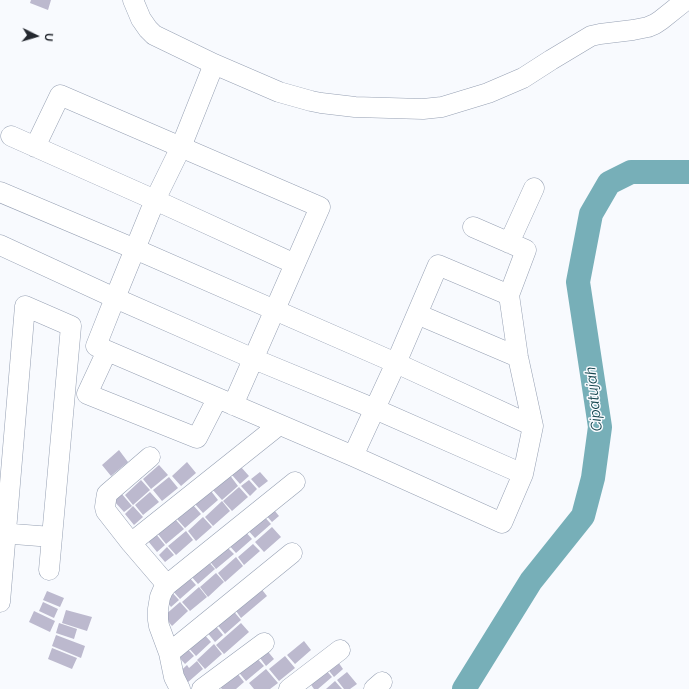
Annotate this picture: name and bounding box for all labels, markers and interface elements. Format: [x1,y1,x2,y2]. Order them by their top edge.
north arrow [16,16,56,56]
text: U [42,32,55,42]
water label: Cipatujah [582,366,606,432]

